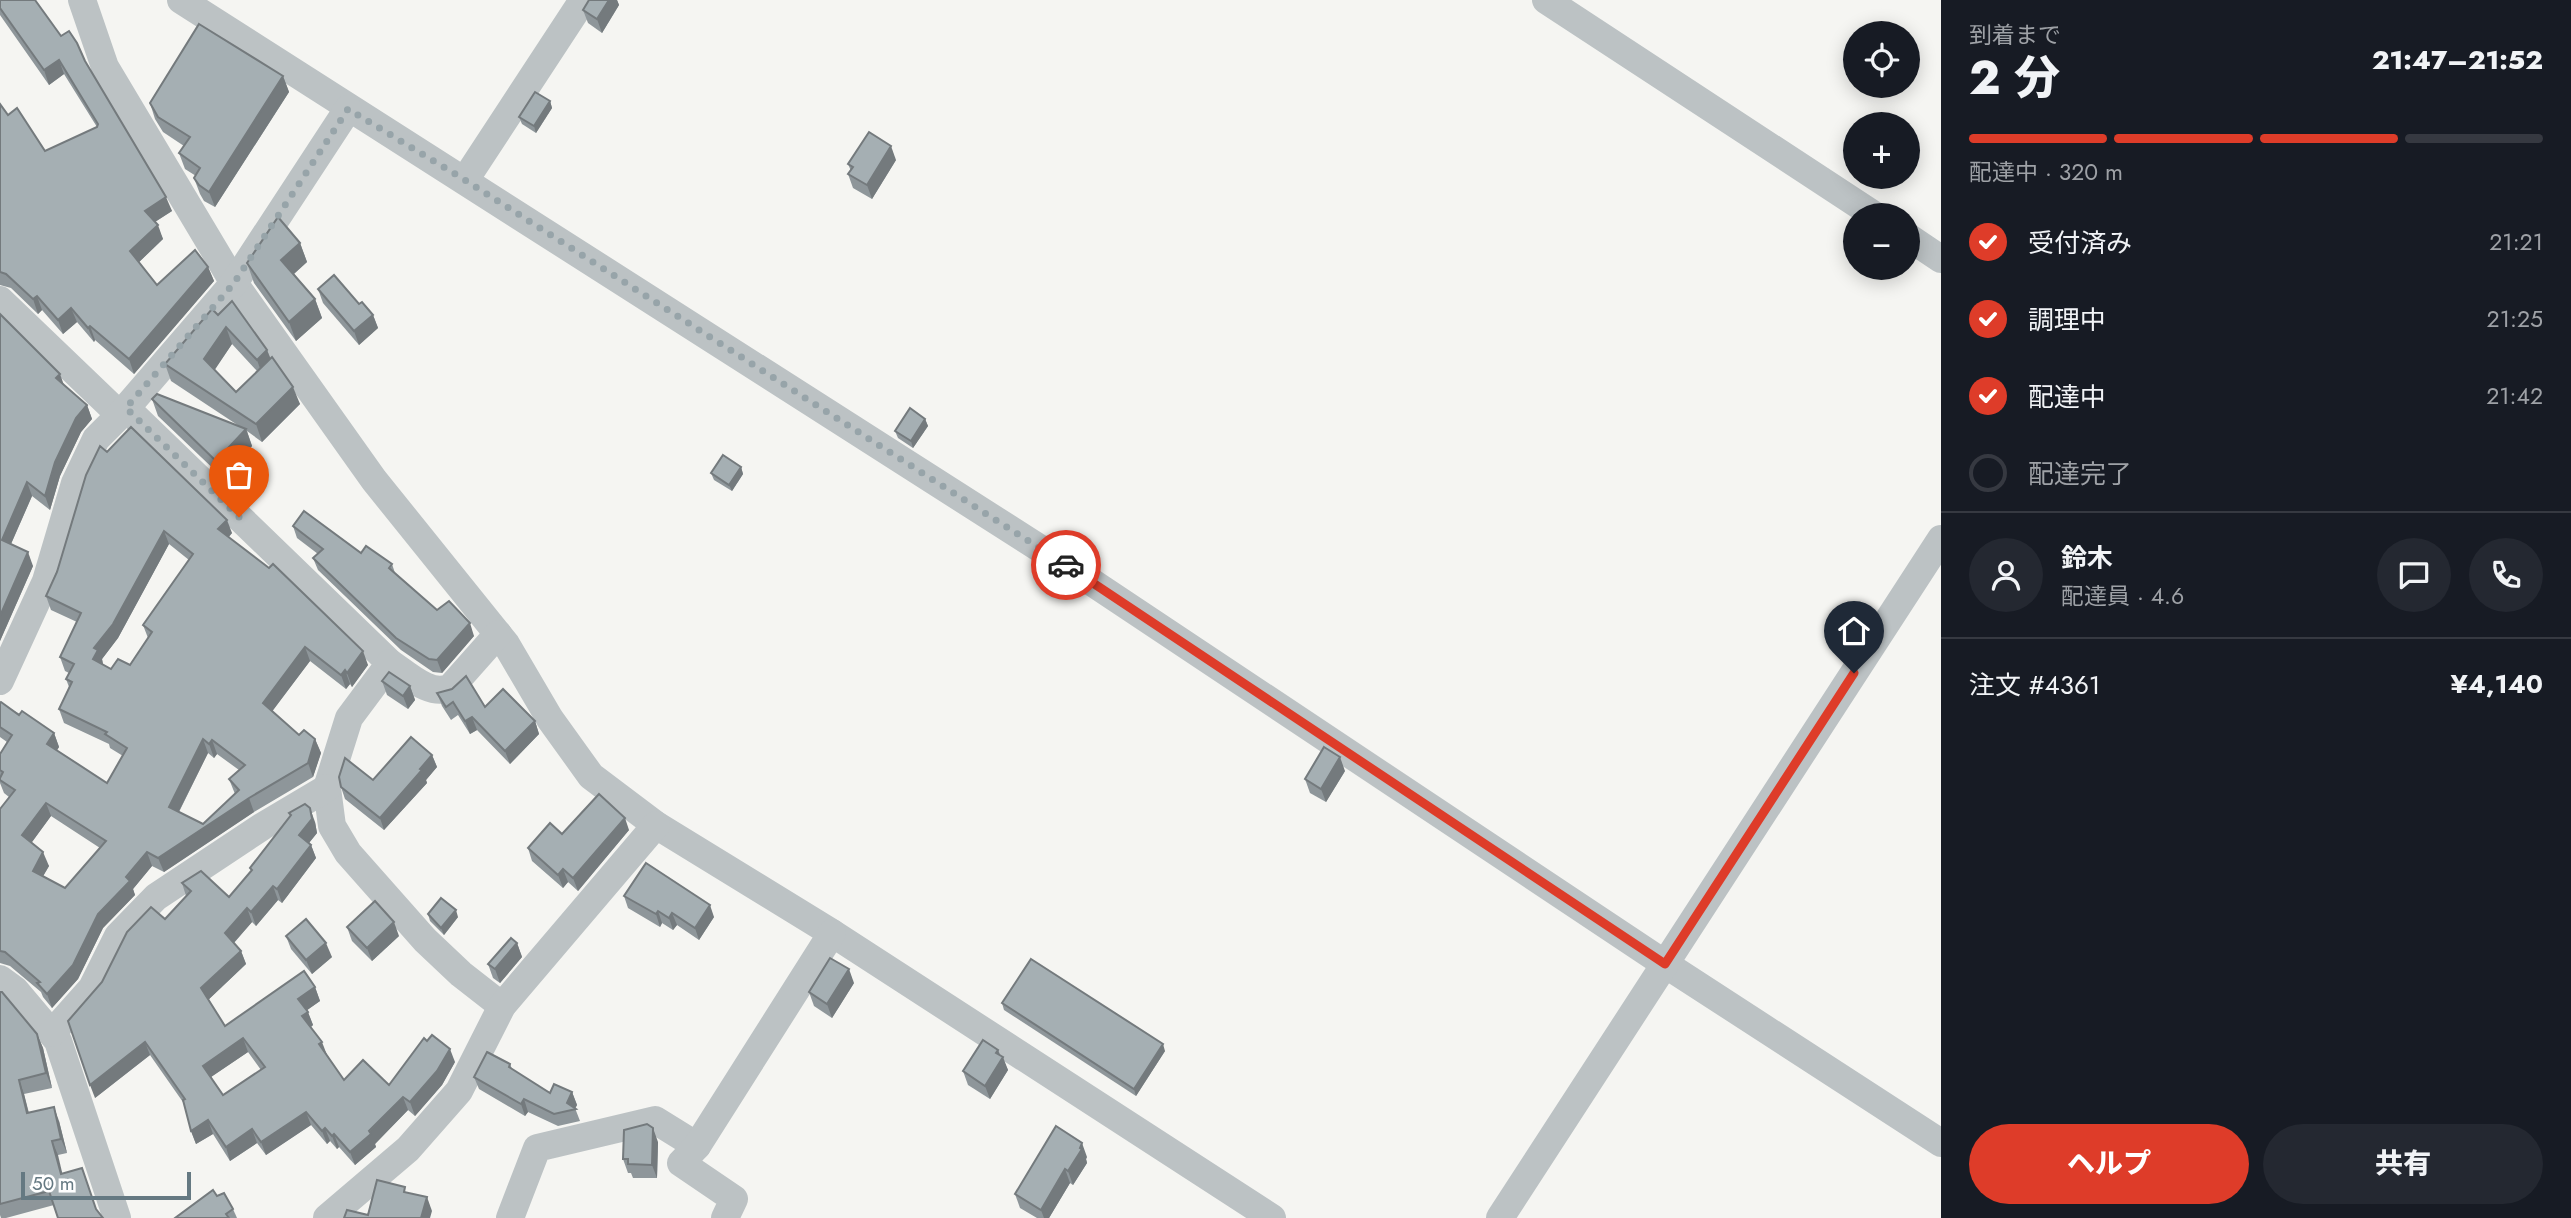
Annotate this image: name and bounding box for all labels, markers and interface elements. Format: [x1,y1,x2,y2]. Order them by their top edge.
text: 到着まで [1969,18,2061,52]
map controls [1843,21,1920,280]
button: locate [1843,21,1920,98]
text: 21:47–21:52 [2372,41,2543,79]
text: 2 分 [1969,45,2060,111]
button: + [1843,112,1920,189]
text: 配達中 · 320 m [1969,155,2123,189]
button: − [1843,203,1920,280]
icon: check [1969,223,2007,261]
text: 受付済み [2028,224,2132,262]
text: 21:21 [2489,225,2543,259]
icon: check [1969,300,2007,338]
text: 調理中 [2028,301,2106,339]
text: 21:25 [2487,302,2543,336]
icon: check [1969,377,2007,415]
text: 配達中 [2028,378,2106,416]
text: 21:42 [2486,379,2543,413]
pin [209,445,269,517]
text: 配達完了 [2028,455,2132,493]
icon: bag [220,456,258,494]
courier [1031,530,1101,600]
button: person [1969,538,2043,612]
button: chat [2377,538,2451,612]
button: phone [2469,538,2543,612]
text: 鈴木 [2061,539,2113,577]
icon: car [1047,546,1085,584]
text: 配達員 · 4.6 [2061,579,2184,613]
pin [1824,601,1884,673]
icon: home [1835,612,1873,650]
text: ¥4,140 [2450,665,2543,703]
text: 注文 #4361 [1969,666,2101,704]
button: ヘルプ [1969,1124,2249,1204]
button: 共有 [2263,1124,2543,1204]
scale bar [21,1169,191,1201]
text: 50 m [32,1170,75,1197]

